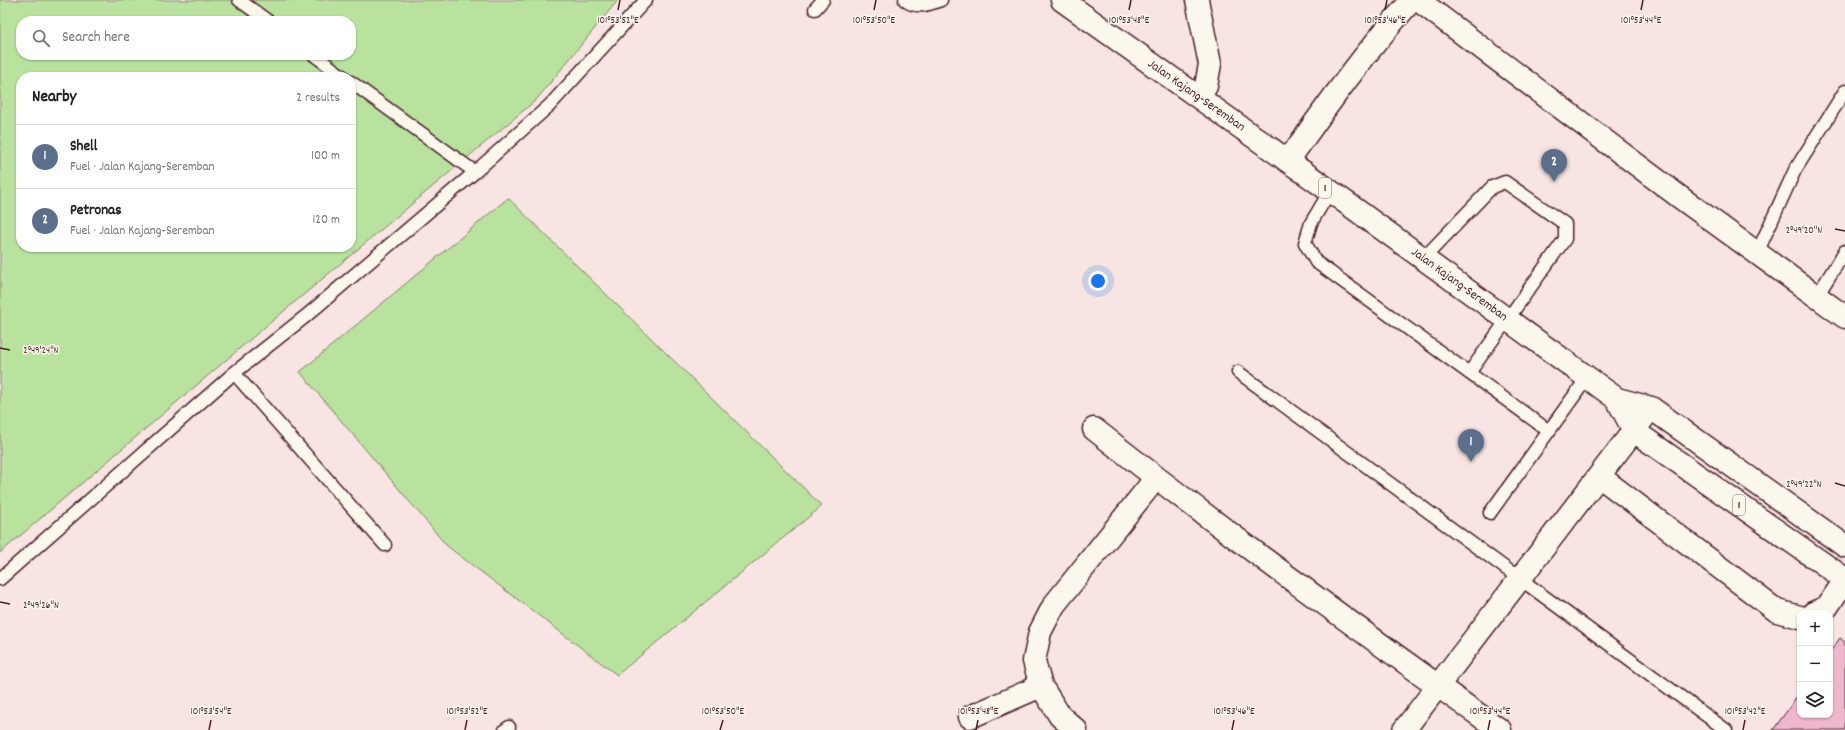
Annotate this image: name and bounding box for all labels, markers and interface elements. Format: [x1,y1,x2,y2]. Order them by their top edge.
text: 101°53'52"E [597,14,639,28]
text: 101°53'50"E [853,14,896,28]
text: 101°53'48"E [1109,14,1150,28]
text: 101°53'46"E [1364,14,1406,28]
text: 101°53'44"E [1621,14,1662,28]
search box [16,16,356,60]
icon: search [30,27,52,49]
text: Search here [62,27,130,49]
street label: Jalan Kajang-Seremban [1143,55,1249,137]
text: Nearby [32,86,76,110]
text: 2 results [296,89,340,108]
text: Shell [70,136,97,158]
text: 1 [44,147,46,166]
text: 100 m [311,147,340,166]
pin: 2 [1541,149,1567,182]
text: Fuel · Jalan Kajang-Seremban [70,158,215,177]
road number: 1 [1319,178,1331,198]
text: Petronas [70,200,121,222]
text: 2 [42,211,48,230]
text: 120 m [312,211,340,230]
text: Fuel · Jalan Kajang-Seremban [70,222,215,241]
text: 2°49'20"N [1786,224,1822,238]
street label: Jalan Kajang-Seremban [1407,243,1511,327]
your location [1088,271,1108,291]
text: 2°49'24"N [23,344,59,358]
pin: 1 [1458,429,1484,462]
text: 2°49'22"N [1786,478,1822,492]
road number: 1 [1733,495,1745,515]
text: 2°49'26"N [23,599,59,613]
map controls [1797,610,1833,718]
button: + [1797,610,1833,646]
button: − [1797,646,1833,682]
button: layers [1797,682,1833,718]
text: 101°53'54"E [191,705,232,719]
text: 101°53'52"E [446,705,488,719]
text: 101°53'50"E [702,705,745,719]
text: 101°53'48"E [958,705,999,719]
text: 101°53'46"E [1213,705,1255,719]
text: 101°53'44"E [1470,705,1511,719]
text: 101°53'42"E [1725,705,1766,719]

